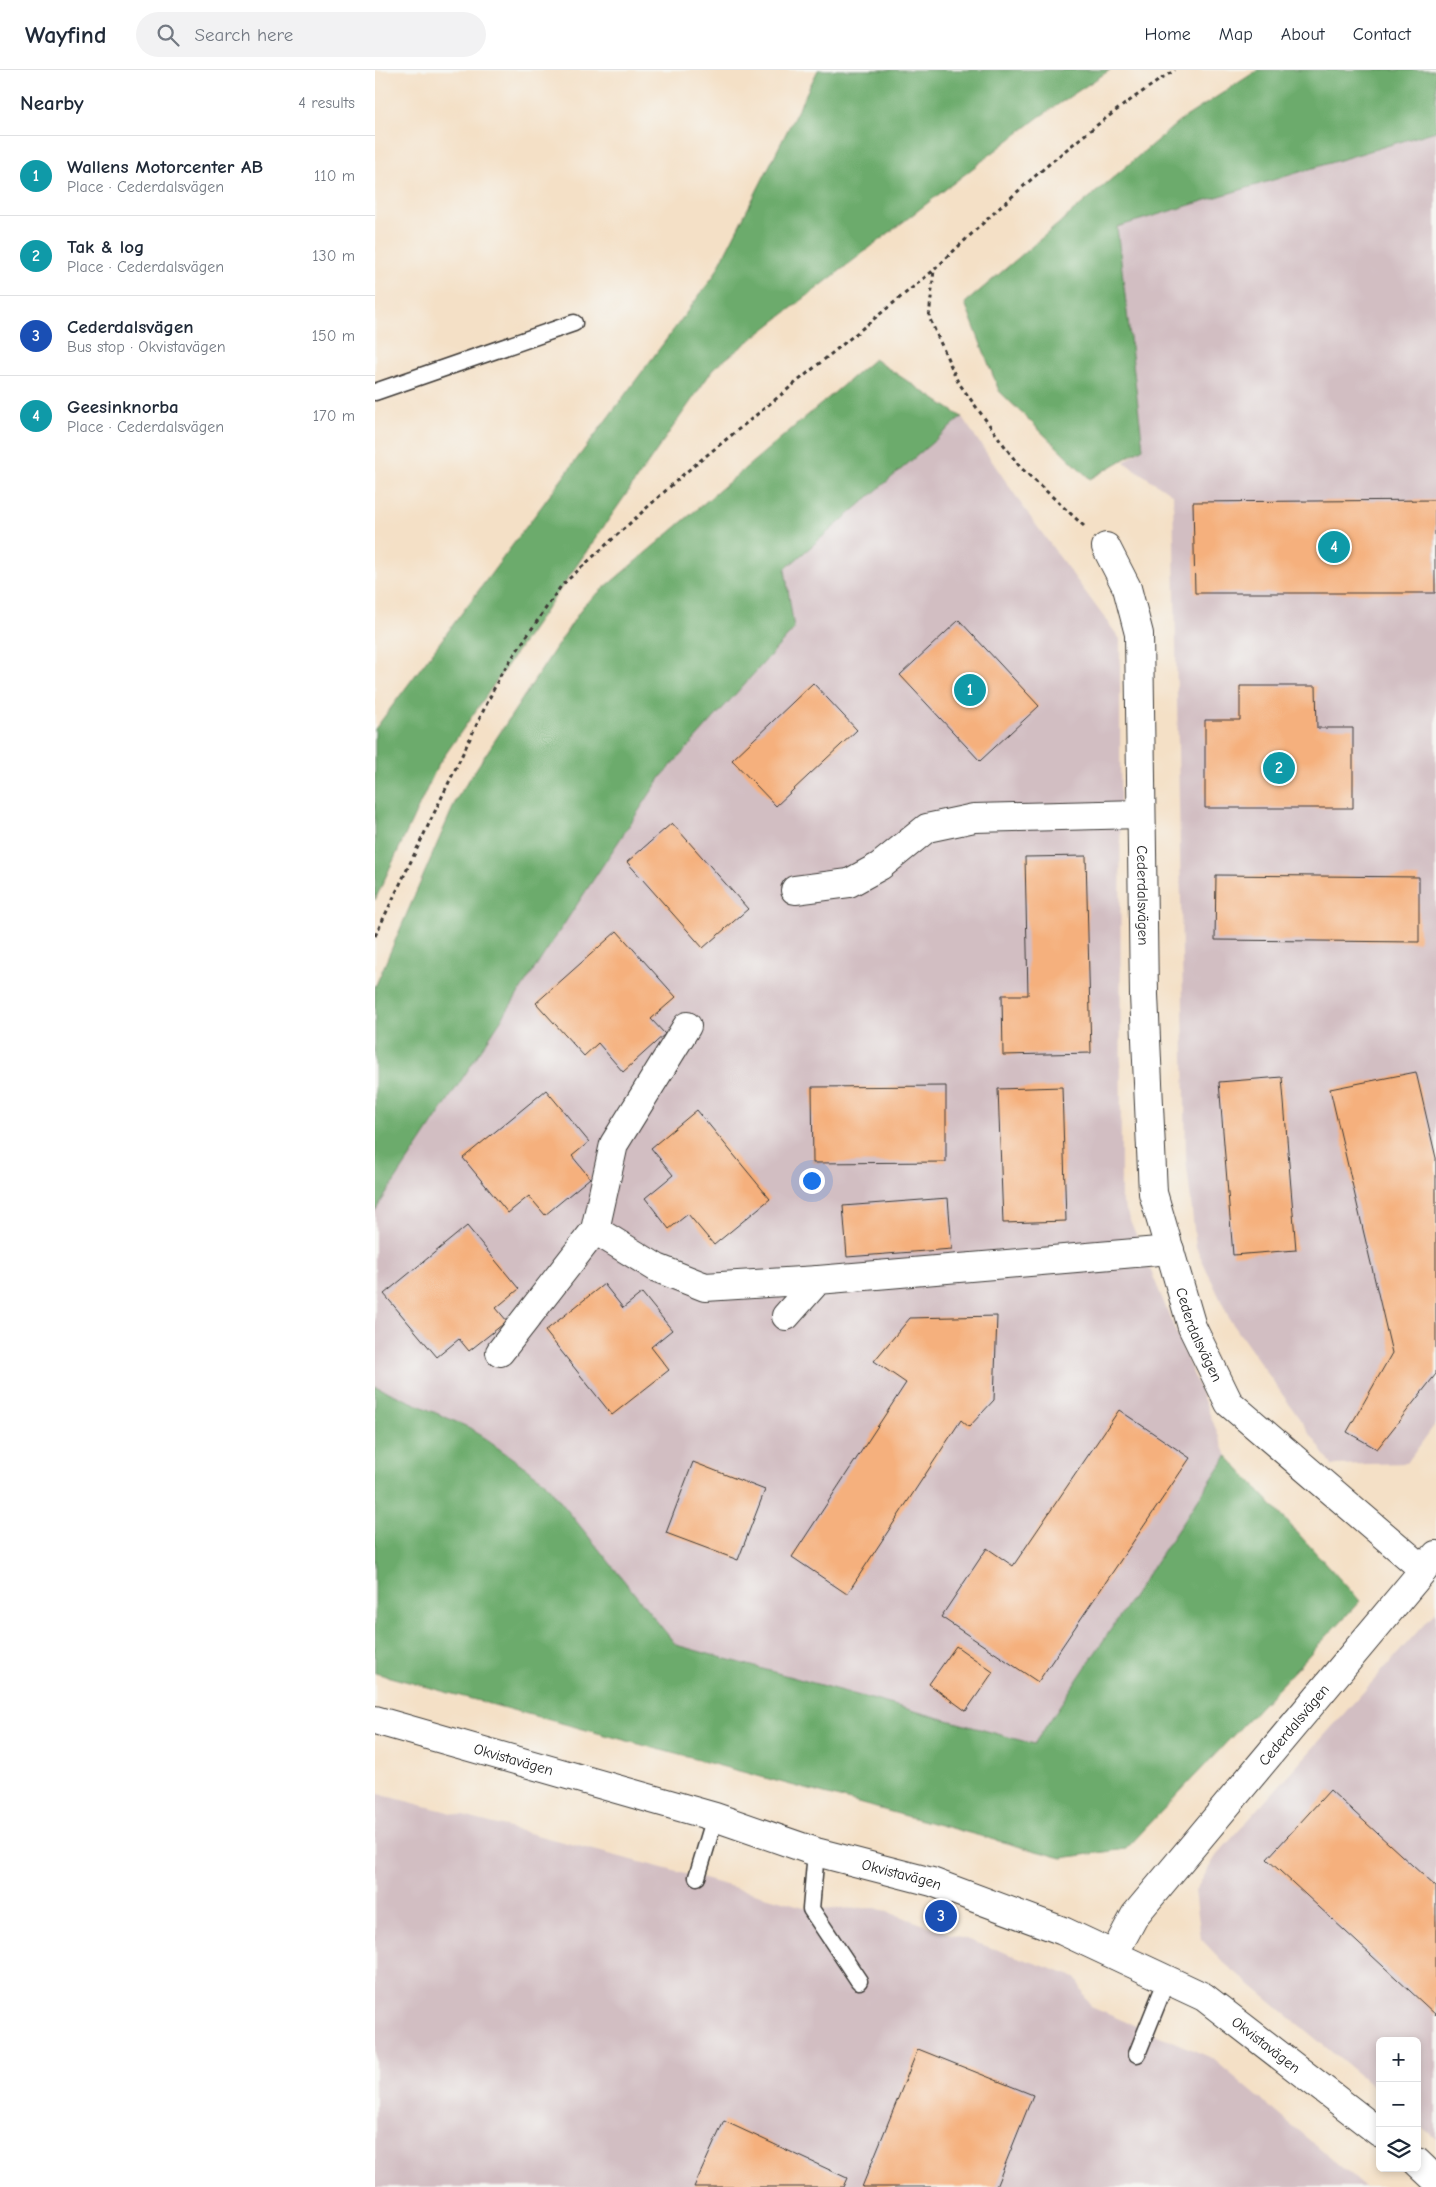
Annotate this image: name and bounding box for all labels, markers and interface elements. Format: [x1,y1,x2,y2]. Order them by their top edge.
search box [136,12,486,57]
text: Wayfind [25,21,106,49]
icon: search [154,21,182,49]
text: Search here [194,24,293,46]
text: Home [1144,24,1191,45]
text: Map [1219,24,1253,45]
text: About [1281,24,1325,45]
text: Contact [1353,24,1411,45]
text: Nearby [20,91,84,115]
text: 4 results [298,94,355,112]
text: Wallens Motorcenter AB [67,156,263,178]
text: 1 [33,167,39,185]
text: 110 m [314,167,355,185]
text: Place · Cederdalsvägen [67,178,224,196]
text: Tak & log [67,236,144,258]
text: 2 [32,247,40,265]
text: 130 m [312,247,355,265]
text: Place · Cederdalsvägen [67,258,224,276]
text: Cederdalsvägen [67,316,194,338]
text: 3 [32,327,40,345]
text: 150 m [312,327,355,345]
text: Bus stop · Okvistavägen [67,338,226,356]
text: Geesinknorba [67,396,179,418]
text: 4 [32,407,40,425]
text: 170 m [313,407,355,425]
text: Place · Cederdalsvägen [67,418,224,436]
pin: 4 [1318,528,1350,566]
pin: 1 [954,671,986,709]
pin: 2 [1263,749,1295,787]
street label: Cederdalsvägen [1133,845,1152,946]
your location [799,1168,825,1194]
street label: Cederdalsvägen [1172,1285,1226,1385]
street label: Cederdalsvägen [1255,1681,1333,1769]
street label: Okvistavägen [472,1740,555,1779]
street label: Okvistavägen [860,1855,944,1894]
pin: 3 [925,1897,957,1935]
street label: Okvistavägen [1228,2013,1304,2077]
map controls [1376,2037,1421,2172]
button: + [1376,2037,1421,2082]
button: − [1376,2082,1421,2127]
button: layers [1376,2127,1421,2172]

